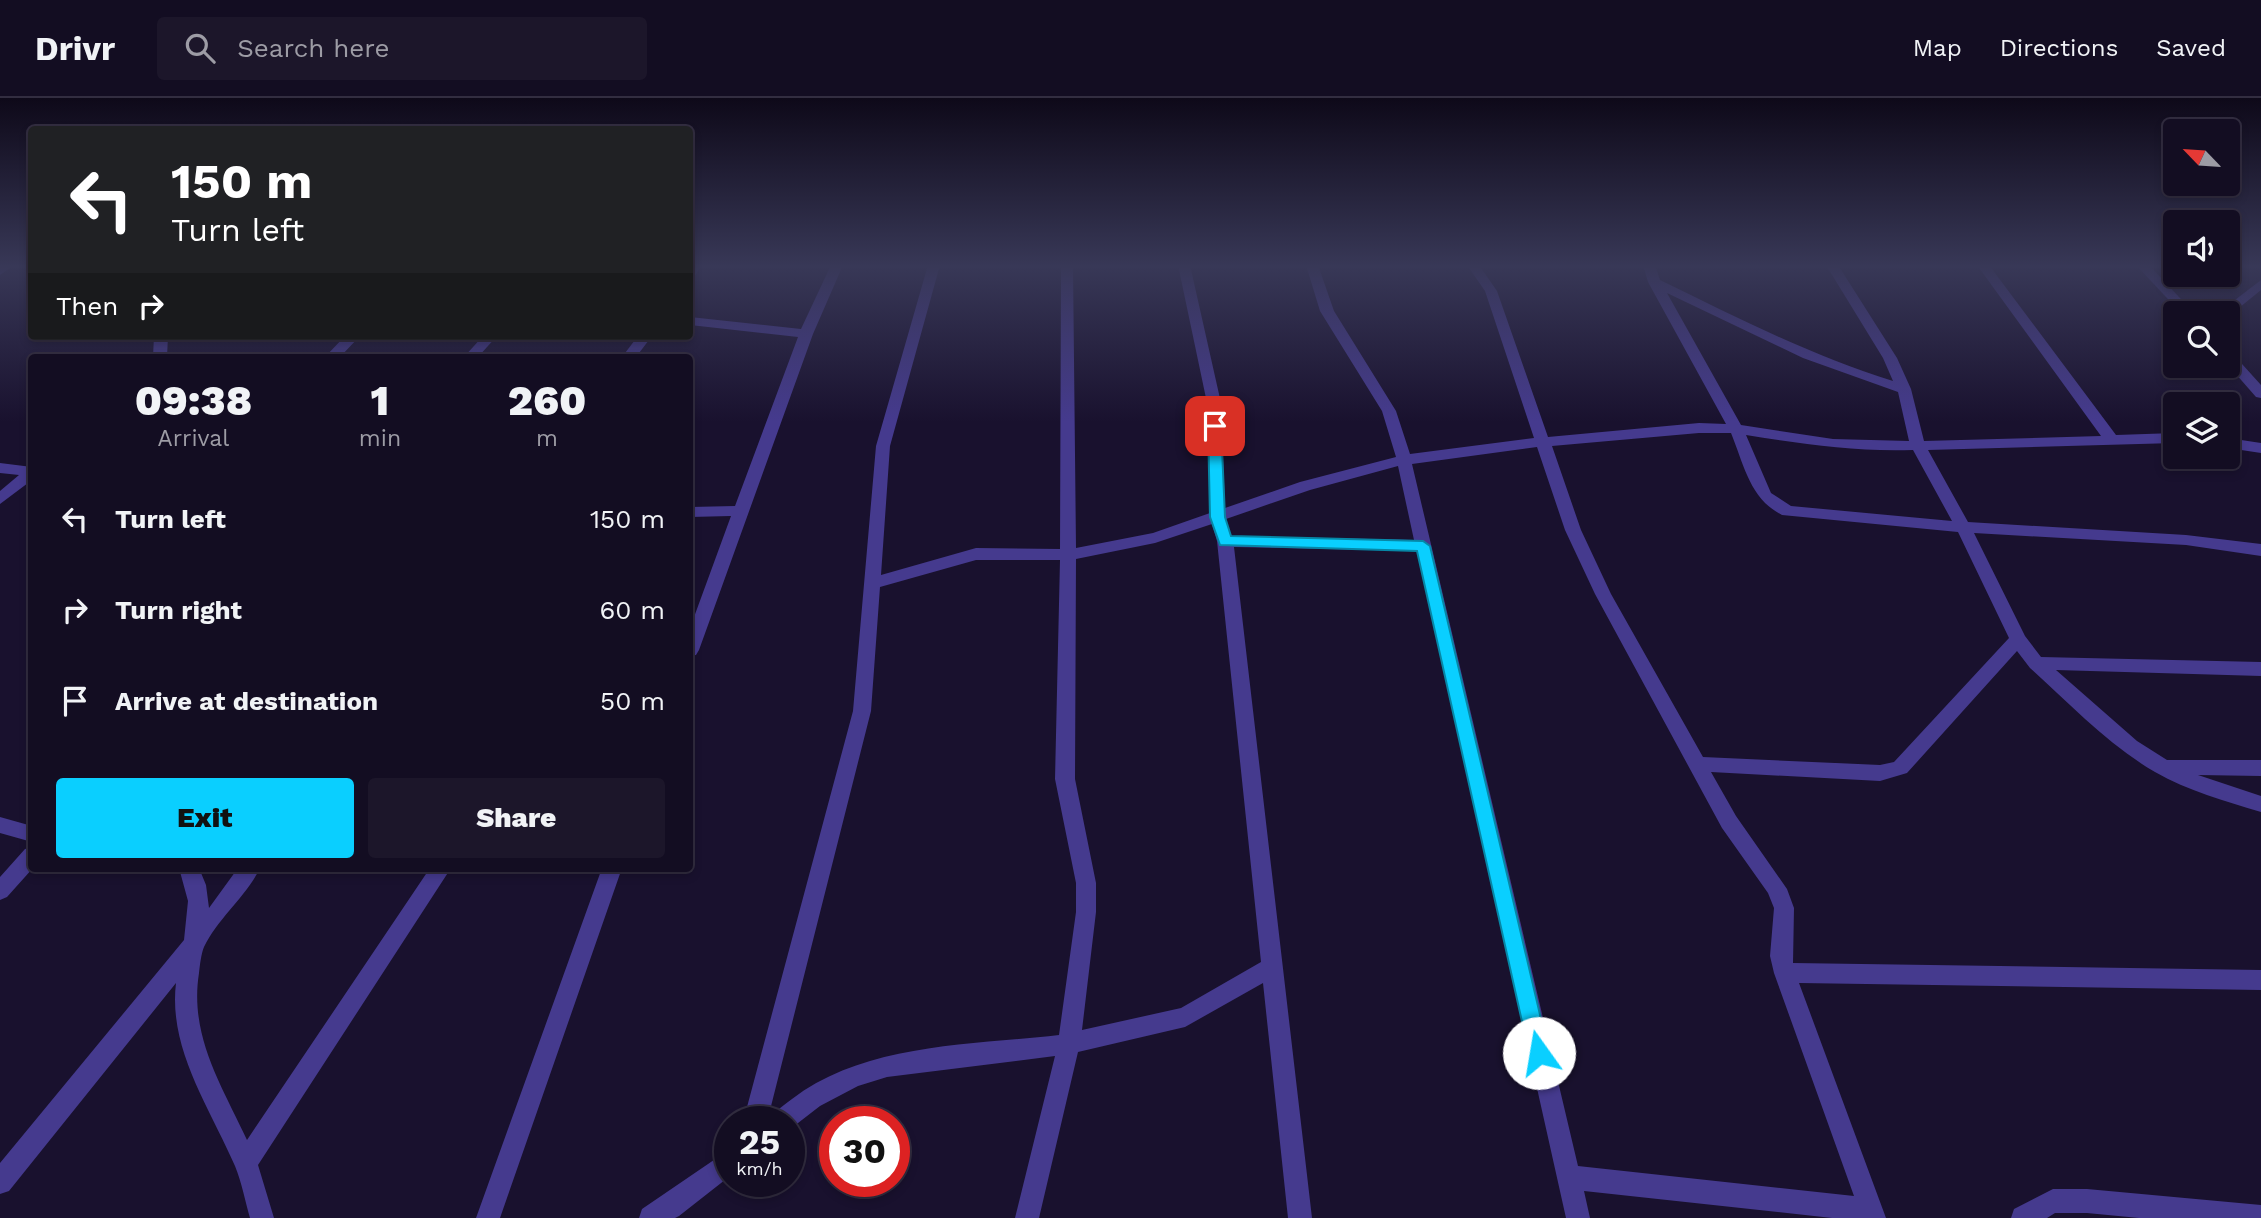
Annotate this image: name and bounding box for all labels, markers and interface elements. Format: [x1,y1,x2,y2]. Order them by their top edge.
search box [157,17,647,80]
text: Drivr [35,29,115,68]
icon: search [181,29,219,67]
text: Search here [237,33,390,63]
text: Map [1913,34,1962,62]
text: Directions [2000,34,2118,62]
text: Saved [2156,34,2226,62]
north arrow [2163,119,2240,196]
map controls [2163,119,2240,469]
text: 150 m [171,152,312,210]
icon: left [56,154,147,245]
button: sound [2163,210,2240,287]
text: Turn left [171,211,304,249]
icon: right [132,287,170,325]
text: Then [56,291,118,321]
button: search [2163,301,2240,378]
text: 09:38 [135,376,252,425]
text: 1 [371,376,389,425]
text: 260 [508,376,586,425]
button: layers [2163,392,2240,469]
pin [1185,396,1245,456]
icon: arrive [1196,407,1234,445]
text: Arrival [158,425,229,452]
text: min [359,425,401,452]
text: m [536,425,558,452]
icon: left [56,500,94,538]
text: Turn left [115,504,226,534]
text: 150 m [590,504,665,534]
icon: right [56,591,94,629]
text: Turn right [115,595,242,625]
text: 60 m [599,595,665,625]
icon: arrive [56,682,94,720]
text: Arrive at destination [115,686,378,716]
text: 50 m [600,686,665,716]
button: Exit [56,778,354,858]
button: Share [368,778,665,858]
position arrow [1502,1016,1576,1090]
speed limit sign: 30 [819,1106,910,1197]
text: 25 [739,1121,780,1163]
text: km/h [736,1158,783,1179]

